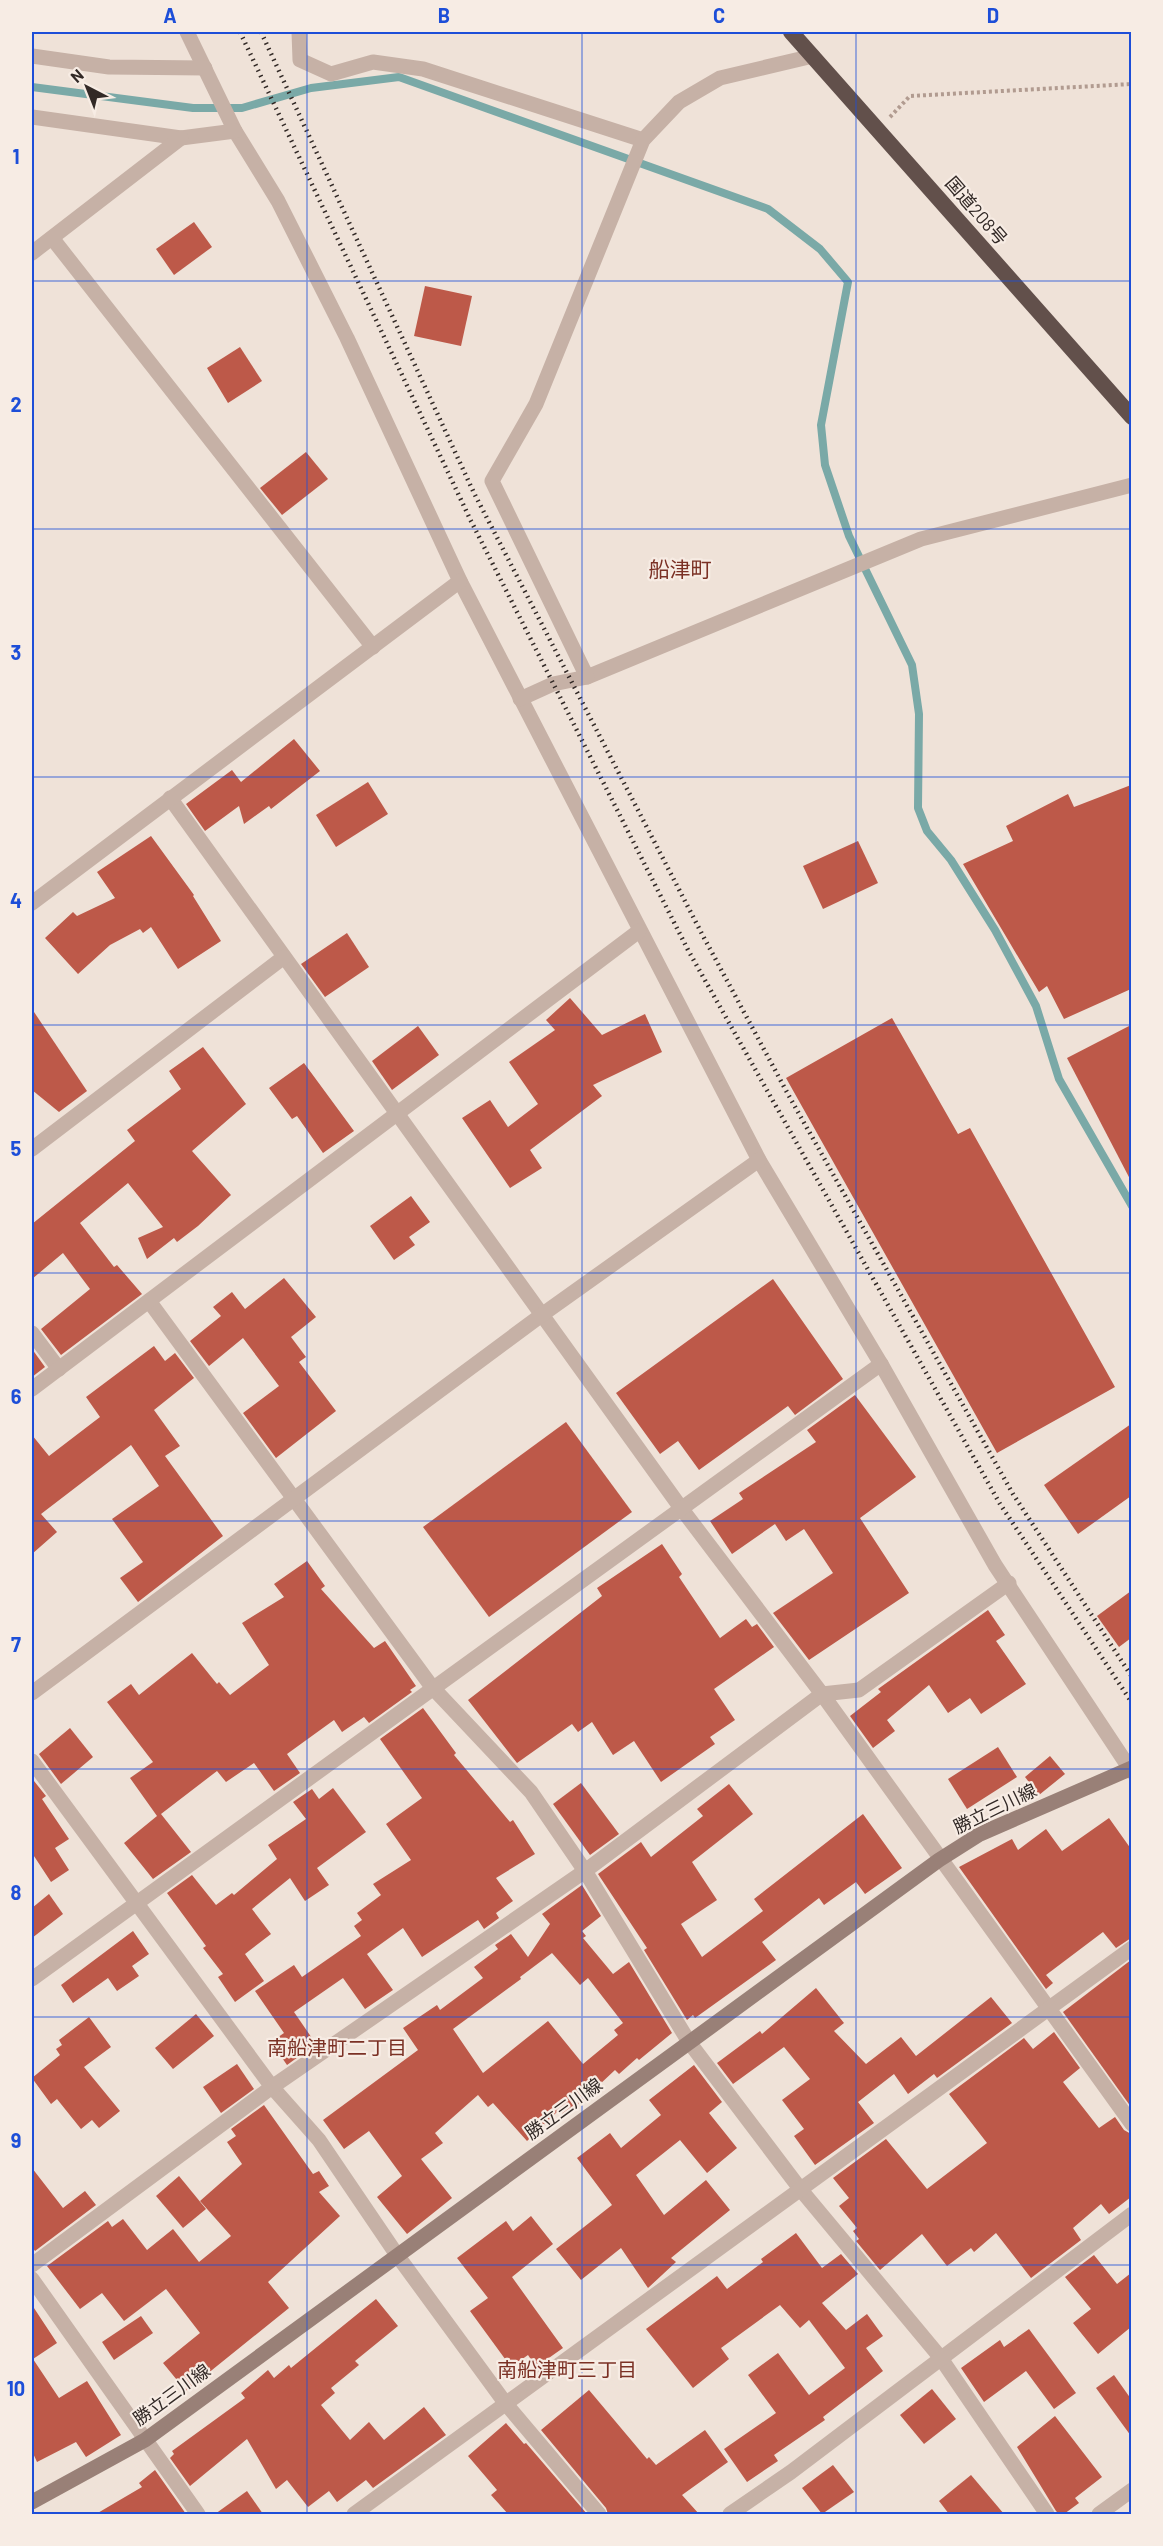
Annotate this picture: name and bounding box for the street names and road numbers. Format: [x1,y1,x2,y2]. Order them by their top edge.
street label: 国道208号 [941,172,1012,249]
street label: 勝立三川線 [949,1778,1040,1838]
street label: 勝立三川線 [521,2073,606,2144]
street label: 勝立三川線 [129,2359,214,2430]

